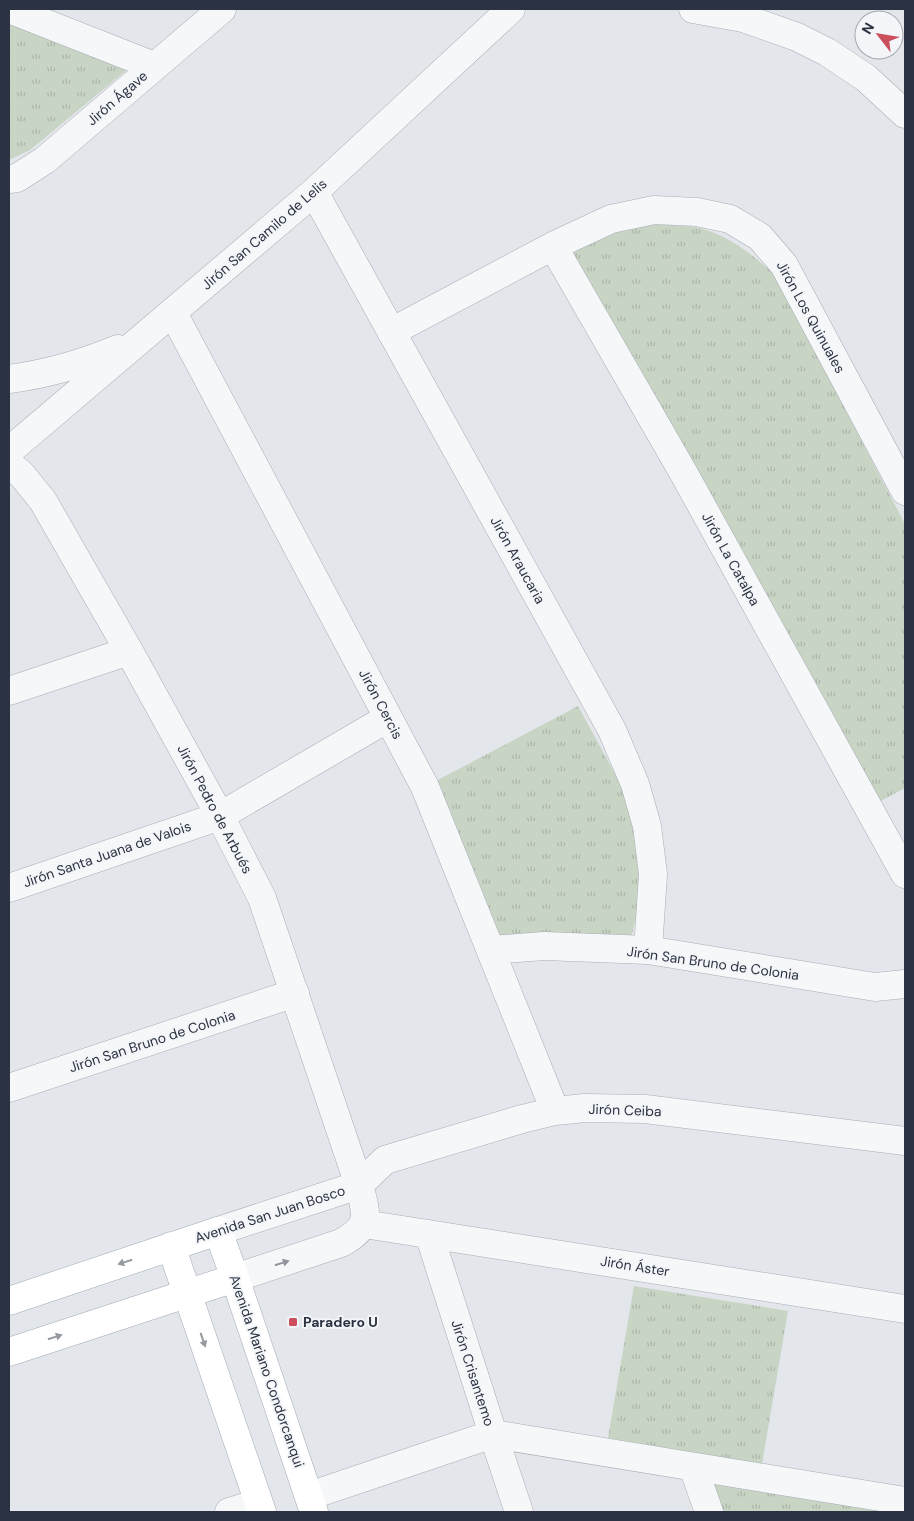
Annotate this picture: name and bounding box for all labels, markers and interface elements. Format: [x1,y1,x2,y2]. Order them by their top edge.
north arrow [854,10,904,60]
text: N [858,19,878,37]
street label: Jirón Ágave [83,67,151,129]
street label: Jirón San Camilo de Lelis [198,175,330,293]
street label: Jirón Los Quinuales [773,258,849,376]
street label: Jirón La Catalpa [698,509,764,609]
street label: Jirón Araucaria [487,513,549,607]
street label: Jirón Cercis [355,666,407,742]
street label: Jirón Pedro de Arbués [173,741,257,877]
street label: Jirón Santa Juana de Valois [21,817,193,891]
street label: Jirón San Bruno de Colonia [626,942,800,984]
street label: Jirón San Bruno de Colonia [67,1006,237,1076]
street label: Jirón Ceiba [588,1100,662,1120]
street label: Avenida San Juan Bosco [193,1181,347,1247]
street label: Jirón Áster [599,1252,671,1280]
one-way arrow [117,1258,132,1266]
one-way arrow [274,1258,289,1266]
street label: Avenida Mariano Condorcanqui [225,1272,309,1470]
place label: Paradero U [303,1313,378,1331]
marker: Paradero U [287,1316,299,1328]
street label: Jirón Crisantemo [447,1318,499,1428]
one-way arrow [48,1332,63,1340]
one-way arrow [199,1333,207,1348]

